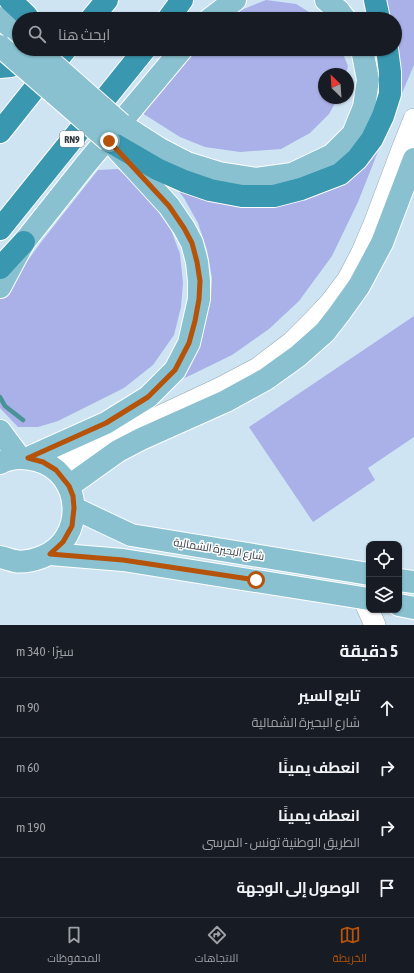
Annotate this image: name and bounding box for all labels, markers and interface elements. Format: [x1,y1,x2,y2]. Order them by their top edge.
search box [12,12,402,56]
icon: search [26,23,48,45]
text: ابحث هنا [58,26,110,43]
north arrow [318,68,354,104]
road number: RN9 [60,131,84,147]
route end [100,132,118,150]
street label: شارع البحيرة الشمالية [172,536,265,564]
map controls [366,541,402,613]
button: locate [366,541,402,577]
route start [247,571,265,589]
button: layers [366,577,402,613]
text: 5 دقيقة [340,641,398,661]
text: سيرًا · 340 m [16,644,74,659]
text: تابع السير [298,687,360,704]
icon: ahead [376,697,398,719]
text: 90 m [16,700,39,715]
text: شارع البحيرة الشمالية [251,715,360,730]
icon: right [376,757,398,779]
text: انعطف يمينًا [278,759,360,776]
text: 60 m [16,760,39,775]
text: انعطف يمينًا [278,807,360,824]
icon: right [376,817,398,839]
text: 190 m [16,820,46,835]
text: الطريق الوطنية تونس - المرسى [202,835,360,850]
icon: arrive [376,877,398,899]
text: الوصول إلى الوجهة [236,879,360,896]
tab: المحفوظات [47,924,101,968]
tab: الاتجاهات [195,924,238,968]
tab: الخريطة [333,924,367,968]

